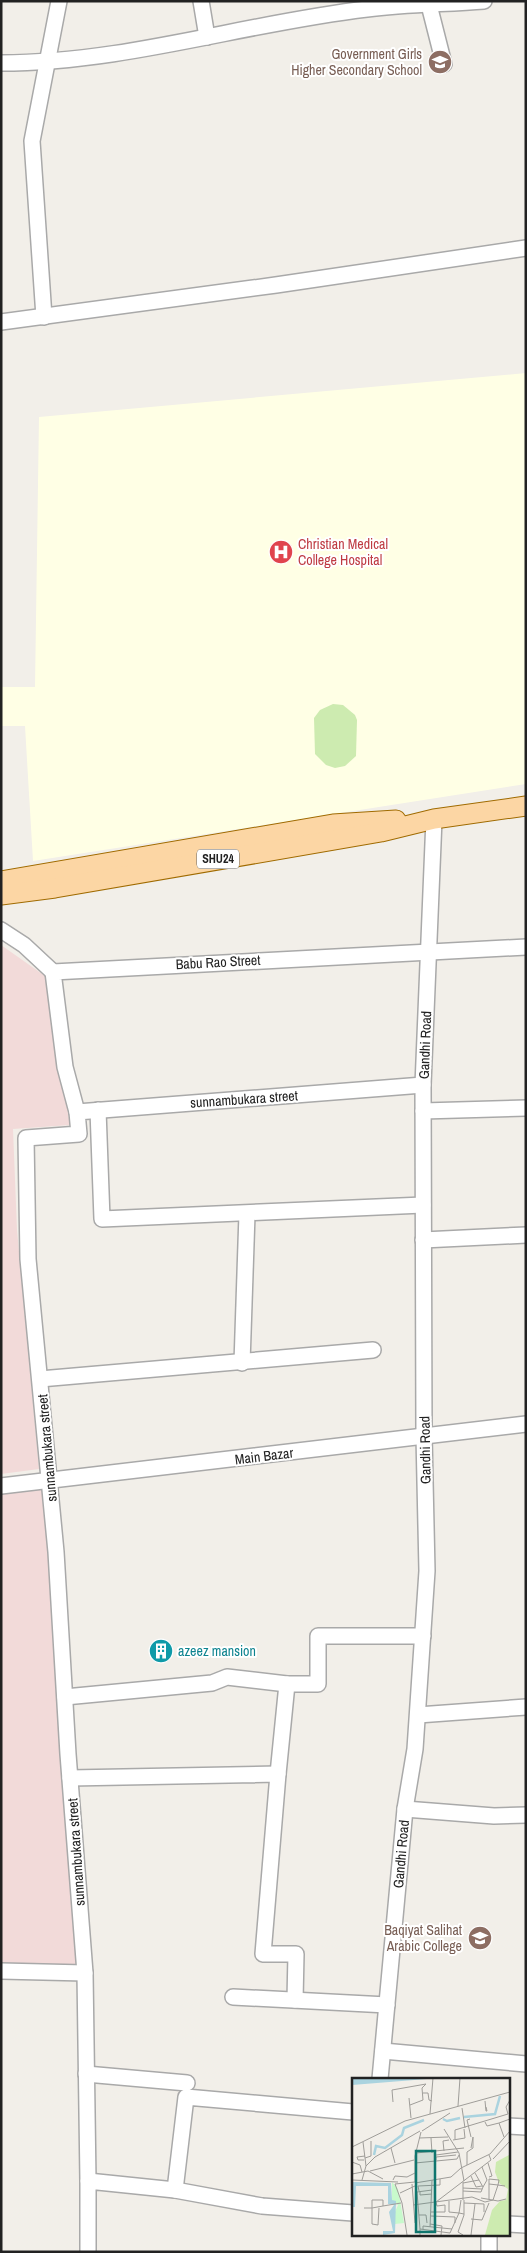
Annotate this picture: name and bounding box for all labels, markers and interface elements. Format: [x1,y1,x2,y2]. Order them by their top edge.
place label: Government Girls Higher Secondary School [291,45,422,79]
school or university icon: Government Girls Higher Secondary School [427,49,453,75]
place label: Christian Medical College Hospital [298,535,388,569]
hospital icon: Christian Medical College Hospital [268,539,294,565]
road number: SHU24 [197,850,239,869]
street label: Babu Rao Street [175,951,261,973]
street label: Gandhi Road [415,1011,435,1079]
street label: sunnambukara street [190,1086,298,1112]
street label: sunnambukara street [33,1393,61,1503]
street label: Gandhi Road [415,1416,435,1484]
street label: Main Bazar [234,1443,294,1469]
building icon: azeez mansion [148,1638,174,1664]
place label: azeez mansion [178,1642,256,1660]
street label: sunnambukara street [63,1798,89,1906]
street label: Gandhi Road [389,1819,413,1889]
place label: Baqiyat Salihat Arabic College [384,1921,462,1955]
school or university icon: Baqiyat Salihat Arabic College [467,1925,493,1951]
inset map [352,2078,510,2236]

